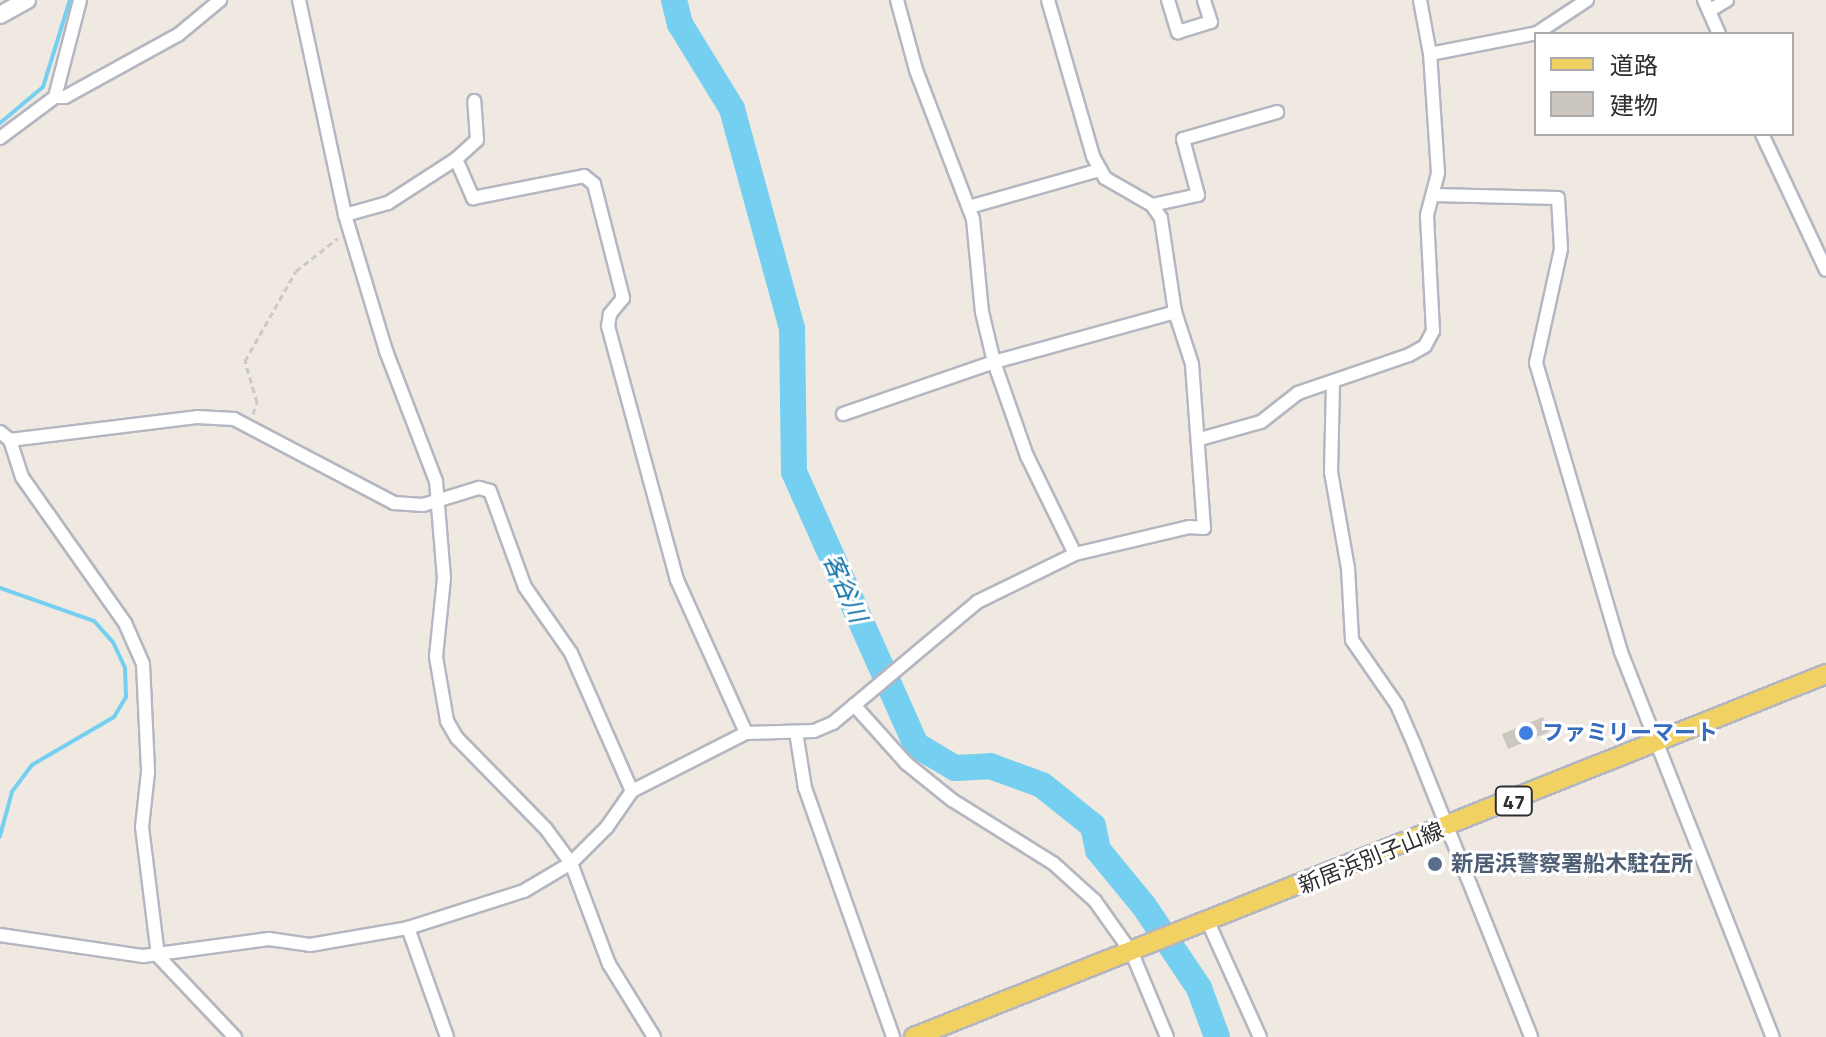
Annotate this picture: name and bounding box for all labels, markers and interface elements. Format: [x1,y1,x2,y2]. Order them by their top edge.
legend [1534,32,1794,136]
text: 道路 [1610,47,1658,83]
text: 建物 [1610,87,1658,123]
water label: 客谷川 [817,549,873,627]
place label: ファミリーマート [1542,720,1718,746]
marker: ファミリーマート [1517,724,1535,742]
road number: 47 [1494,785,1534,817]
street label: 新居浜別子山線 [1295,817,1447,899]
place label: 新居浜警察署船木駐在所 [1451,851,1693,877]
marker: 新居浜警察署船木駐在所 [1426,855,1444,873]

